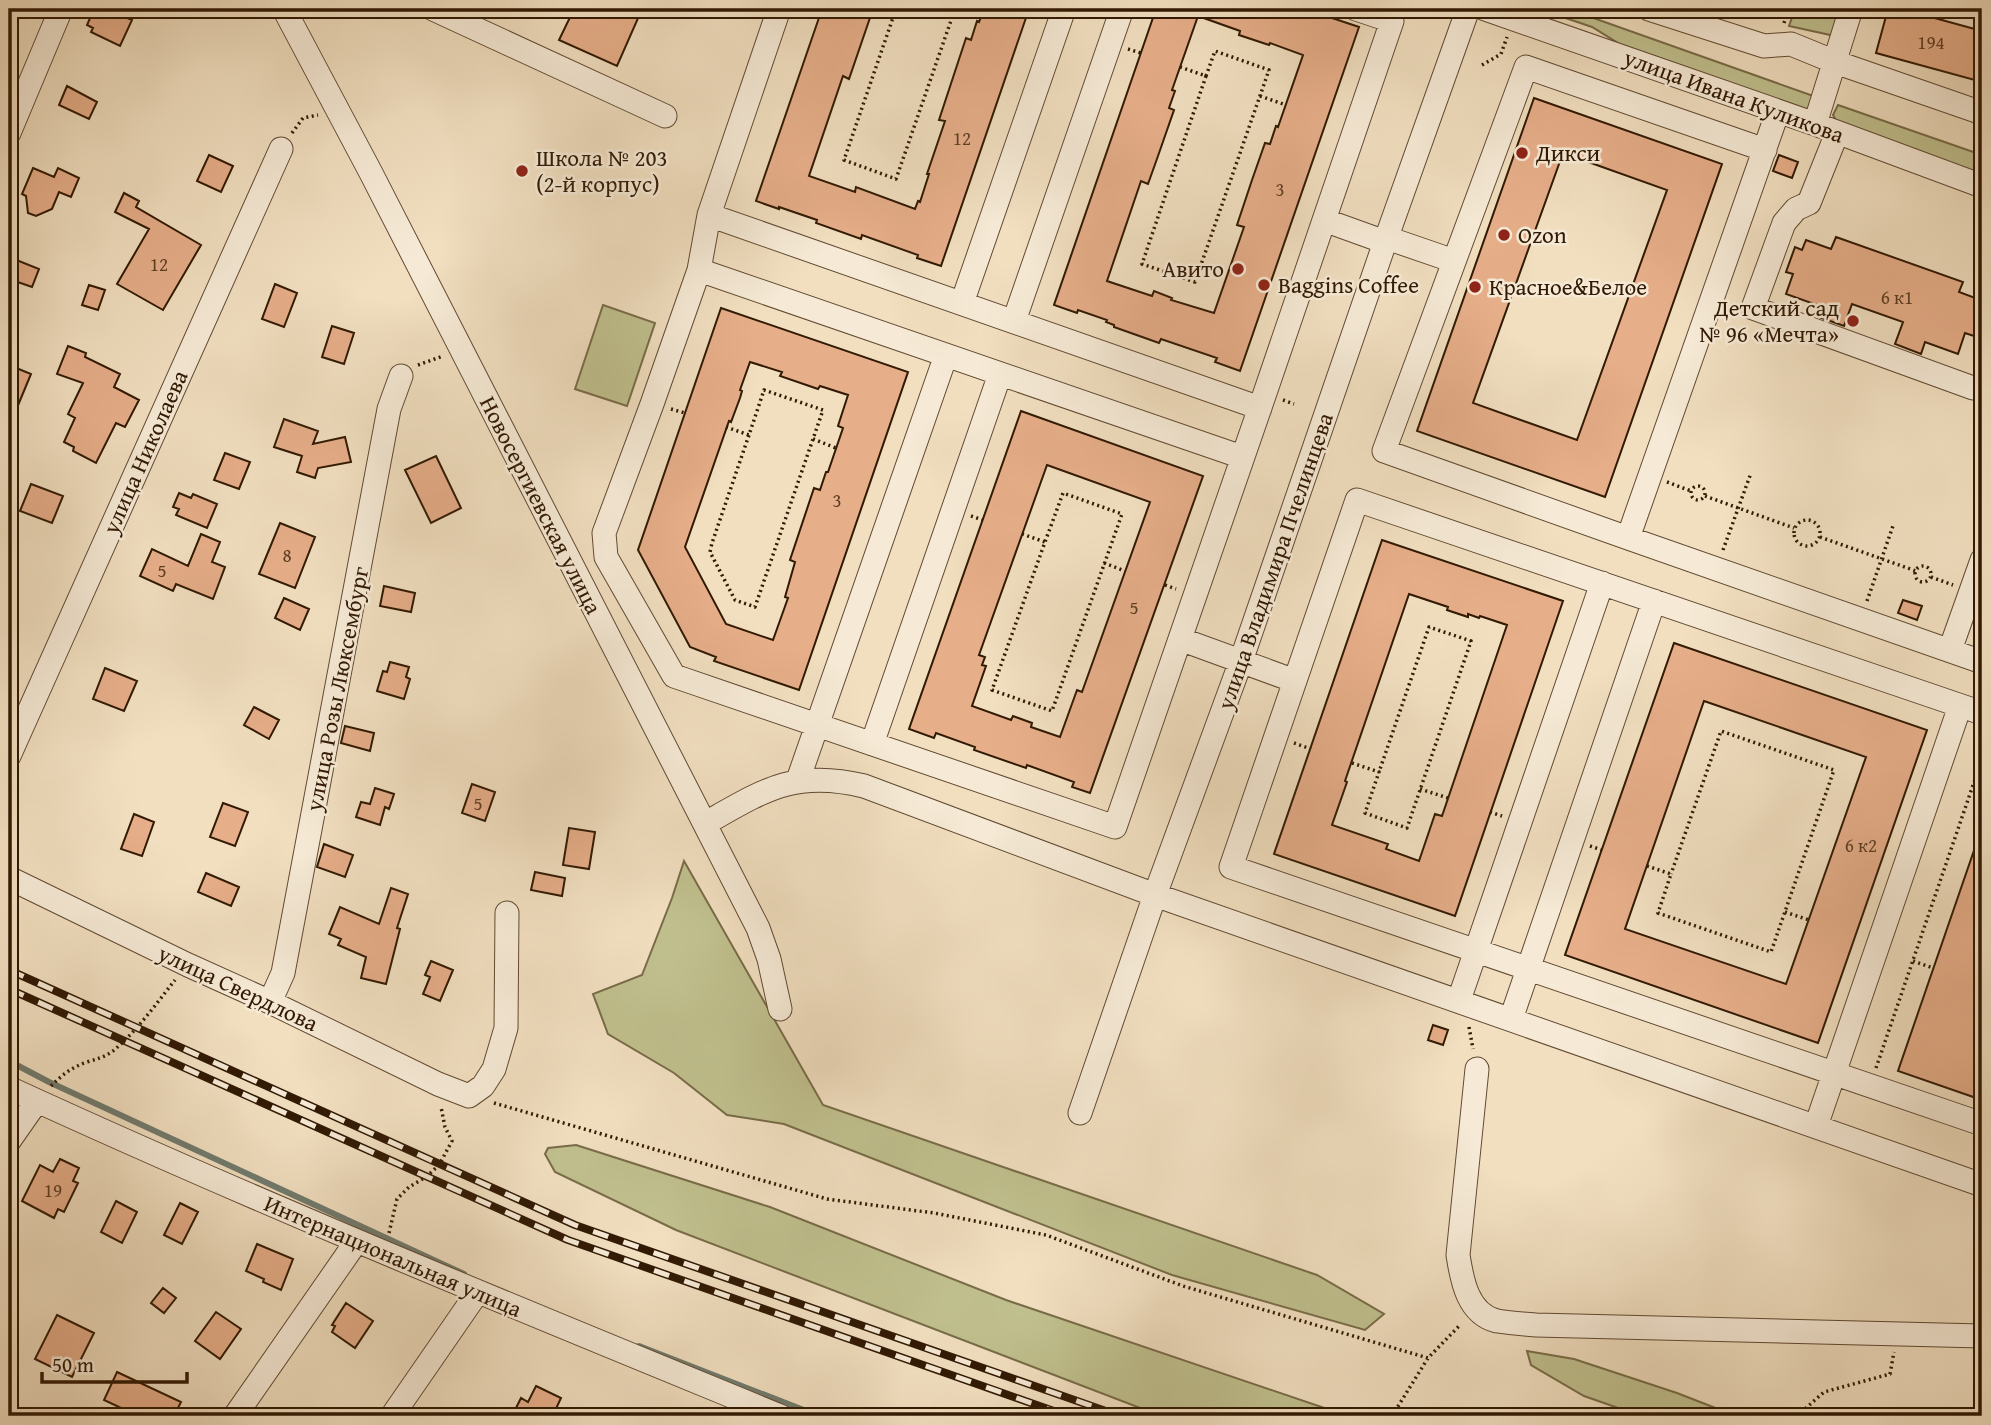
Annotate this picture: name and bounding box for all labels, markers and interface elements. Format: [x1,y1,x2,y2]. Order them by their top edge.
house number: 194 [1917,28,1945,56]
street label: улица Ивана Куликова [1618,40,1849,151]
house number: 12 [953,124,971,152]
place label: Дикси [1535,136,1601,169]
place label: Школа № 203 (2-й корпус) [536,141,668,200]
marker: Дикси [1514,145,1530,161]
marker: Школа № 203 (2-й корпус) [514,163,530,179]
house number: 3 [1275,175,1285,203]
place label: Ozon [1518,218,1567,251]
marker: Ozon [1496,227,1512,243]
house number: 12 [150,250,168,278]
place label: Авито [1162,252,1224,285]
marker: Авито [1230,261,1246,277]
place label: Baggins Coffee [1278,268,1419,301]
place label: Красное&Белое [1489,270,1647,303]
marker: Baggins Coffee [1256,277,1272,293]
marker: Красное&Белое [1467,279,1483,295]
house number: 6 к1 [1881,283,1913,311]
place label: Детский сад № 96 «Мечта» [1699,291,1839,350]
marker: Детский сад № 96 «Мечта» [1845,313,1861,329]
street label: улица Николаева [93,364,196,540]
street label: Новосергиевская улица [472,390,611,620]
street label: улица Владимира Пчелинцева [1208,408,1341,715]
house number: 3 [832,486,842,514]
house number: 8 [282,541,292,569]
house number: 5 [157,556,167,584]
street label: улица Розы Люксембург [296,563,376,815]
house number: 5 [1129,593,1139,621]
house number: 5 [473,789,483,817]
house number: 6 к2 [1845,831,1877,859]
street label: улица Свердлова [152,936,324,1039]
house number: 19 [44,1176,62,1204]
street label: Интернациональная улица [259,1186,527,1325]
scale bar [42,1341,187,1385]
text: 50 m [52,1349,94,1380]

